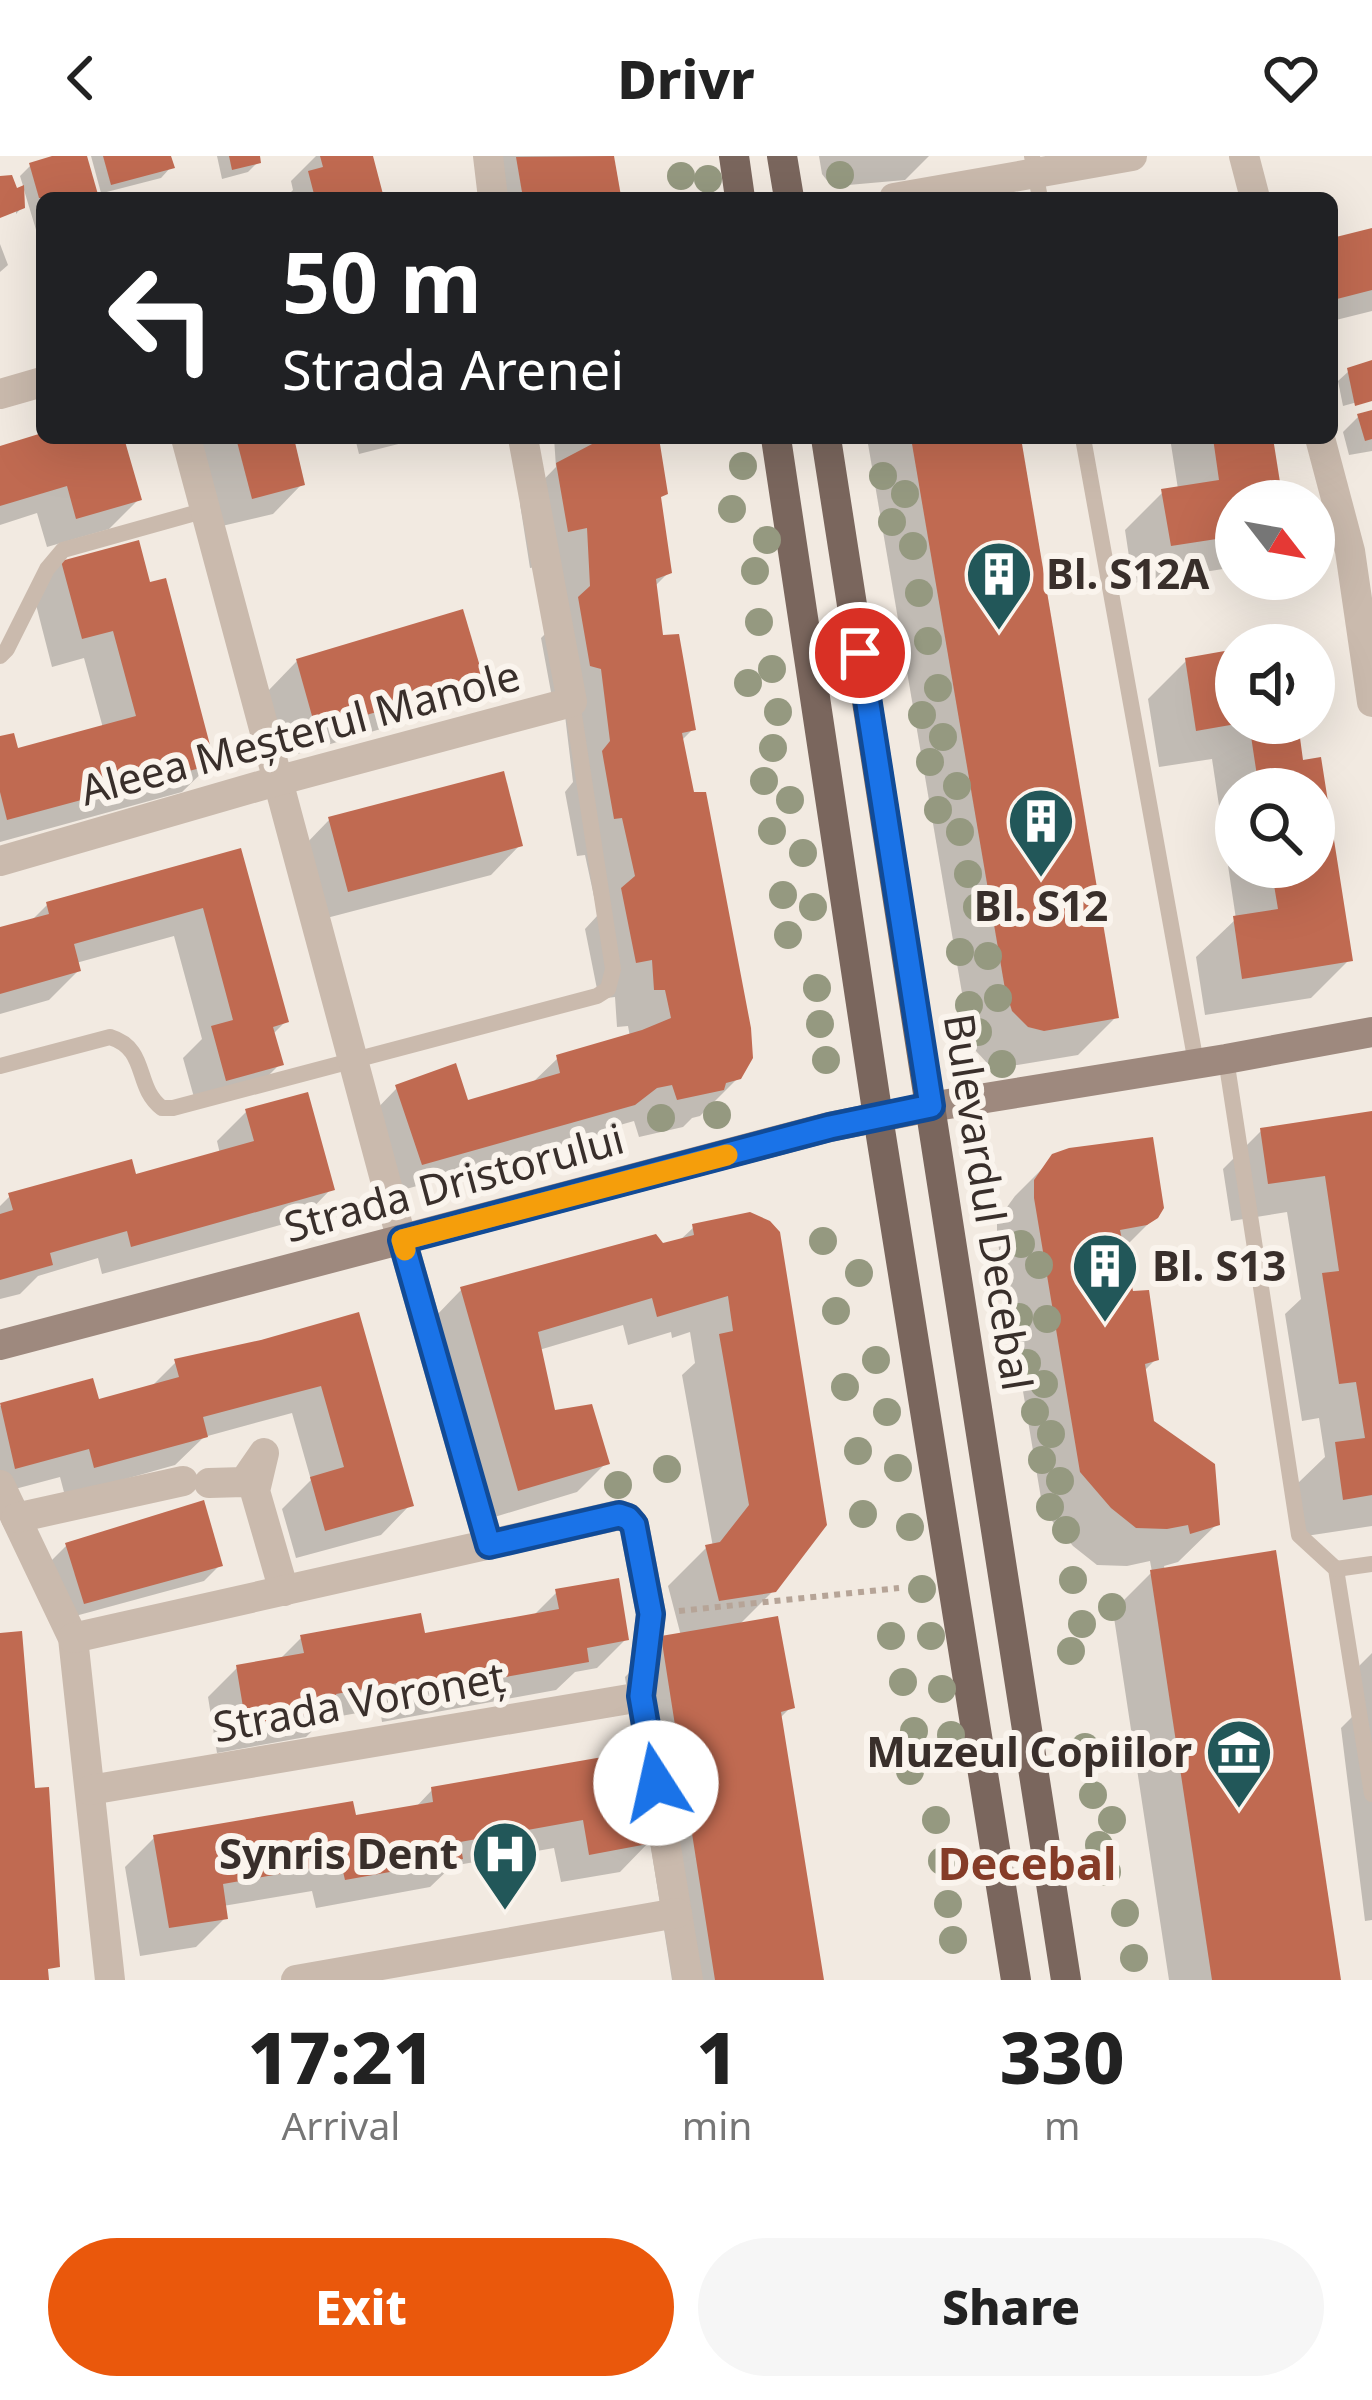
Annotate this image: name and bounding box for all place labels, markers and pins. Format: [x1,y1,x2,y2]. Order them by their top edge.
building icon: Bl. S12A [964,539,1034,633]
place label: Bl. S12A [1046,544,1210,601]
pin [809,602,911,704]
building icon: Bl. S12 [1006,786,1076,880]
place label: Bl. S12 [974,876,1108,933]
building icon: Bl. S13 [1070,1231,1140,1325]
place label: Bl. S13 [1152,1236,1286,1293]
museum icon: Muzeul Copiilor [1204,1717,1274,1811]
place label: Muzeul Copiilor [866,1722,1192,1779]
hospital icon: Synris Dent [470,1819,540,1913]
place label: Synris Dent [219,1824,458,1881]

